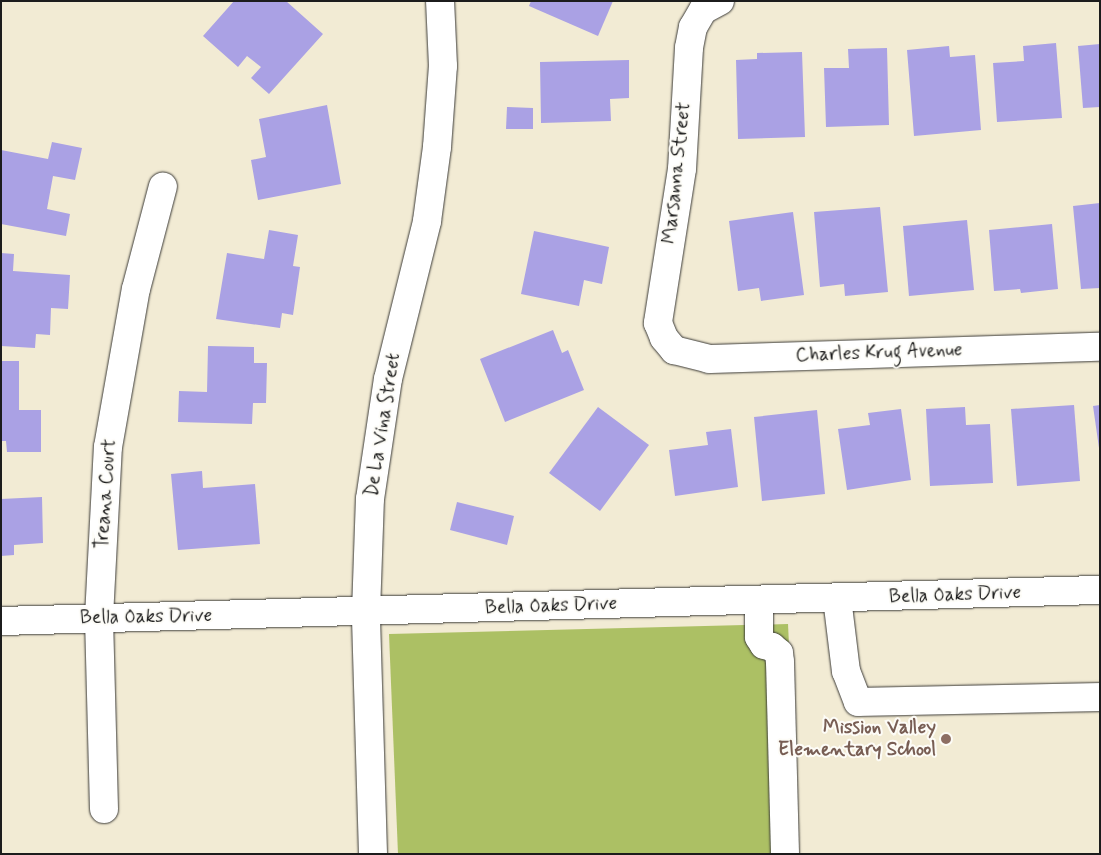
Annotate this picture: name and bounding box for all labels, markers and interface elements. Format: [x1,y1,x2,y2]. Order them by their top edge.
street label: Marsanna Street [658,101,696,245]
street label: Charles Krug Avenue [792,339,966,367]
street label: De La Vina Street [360,350,406,500]
street label: Treana Court [91,438,121,550]
street label: Bella Oaks Drive [889,581,1021,609]
street label: Bella Oaks Drive [485,592,617,620]
street label: Bella Oaks Drive [80,604,212,630]
place label: Mission Valley Elementary School [778,717,936,761]
marker: Mission Valley Elementary School [940,733,952,745]

